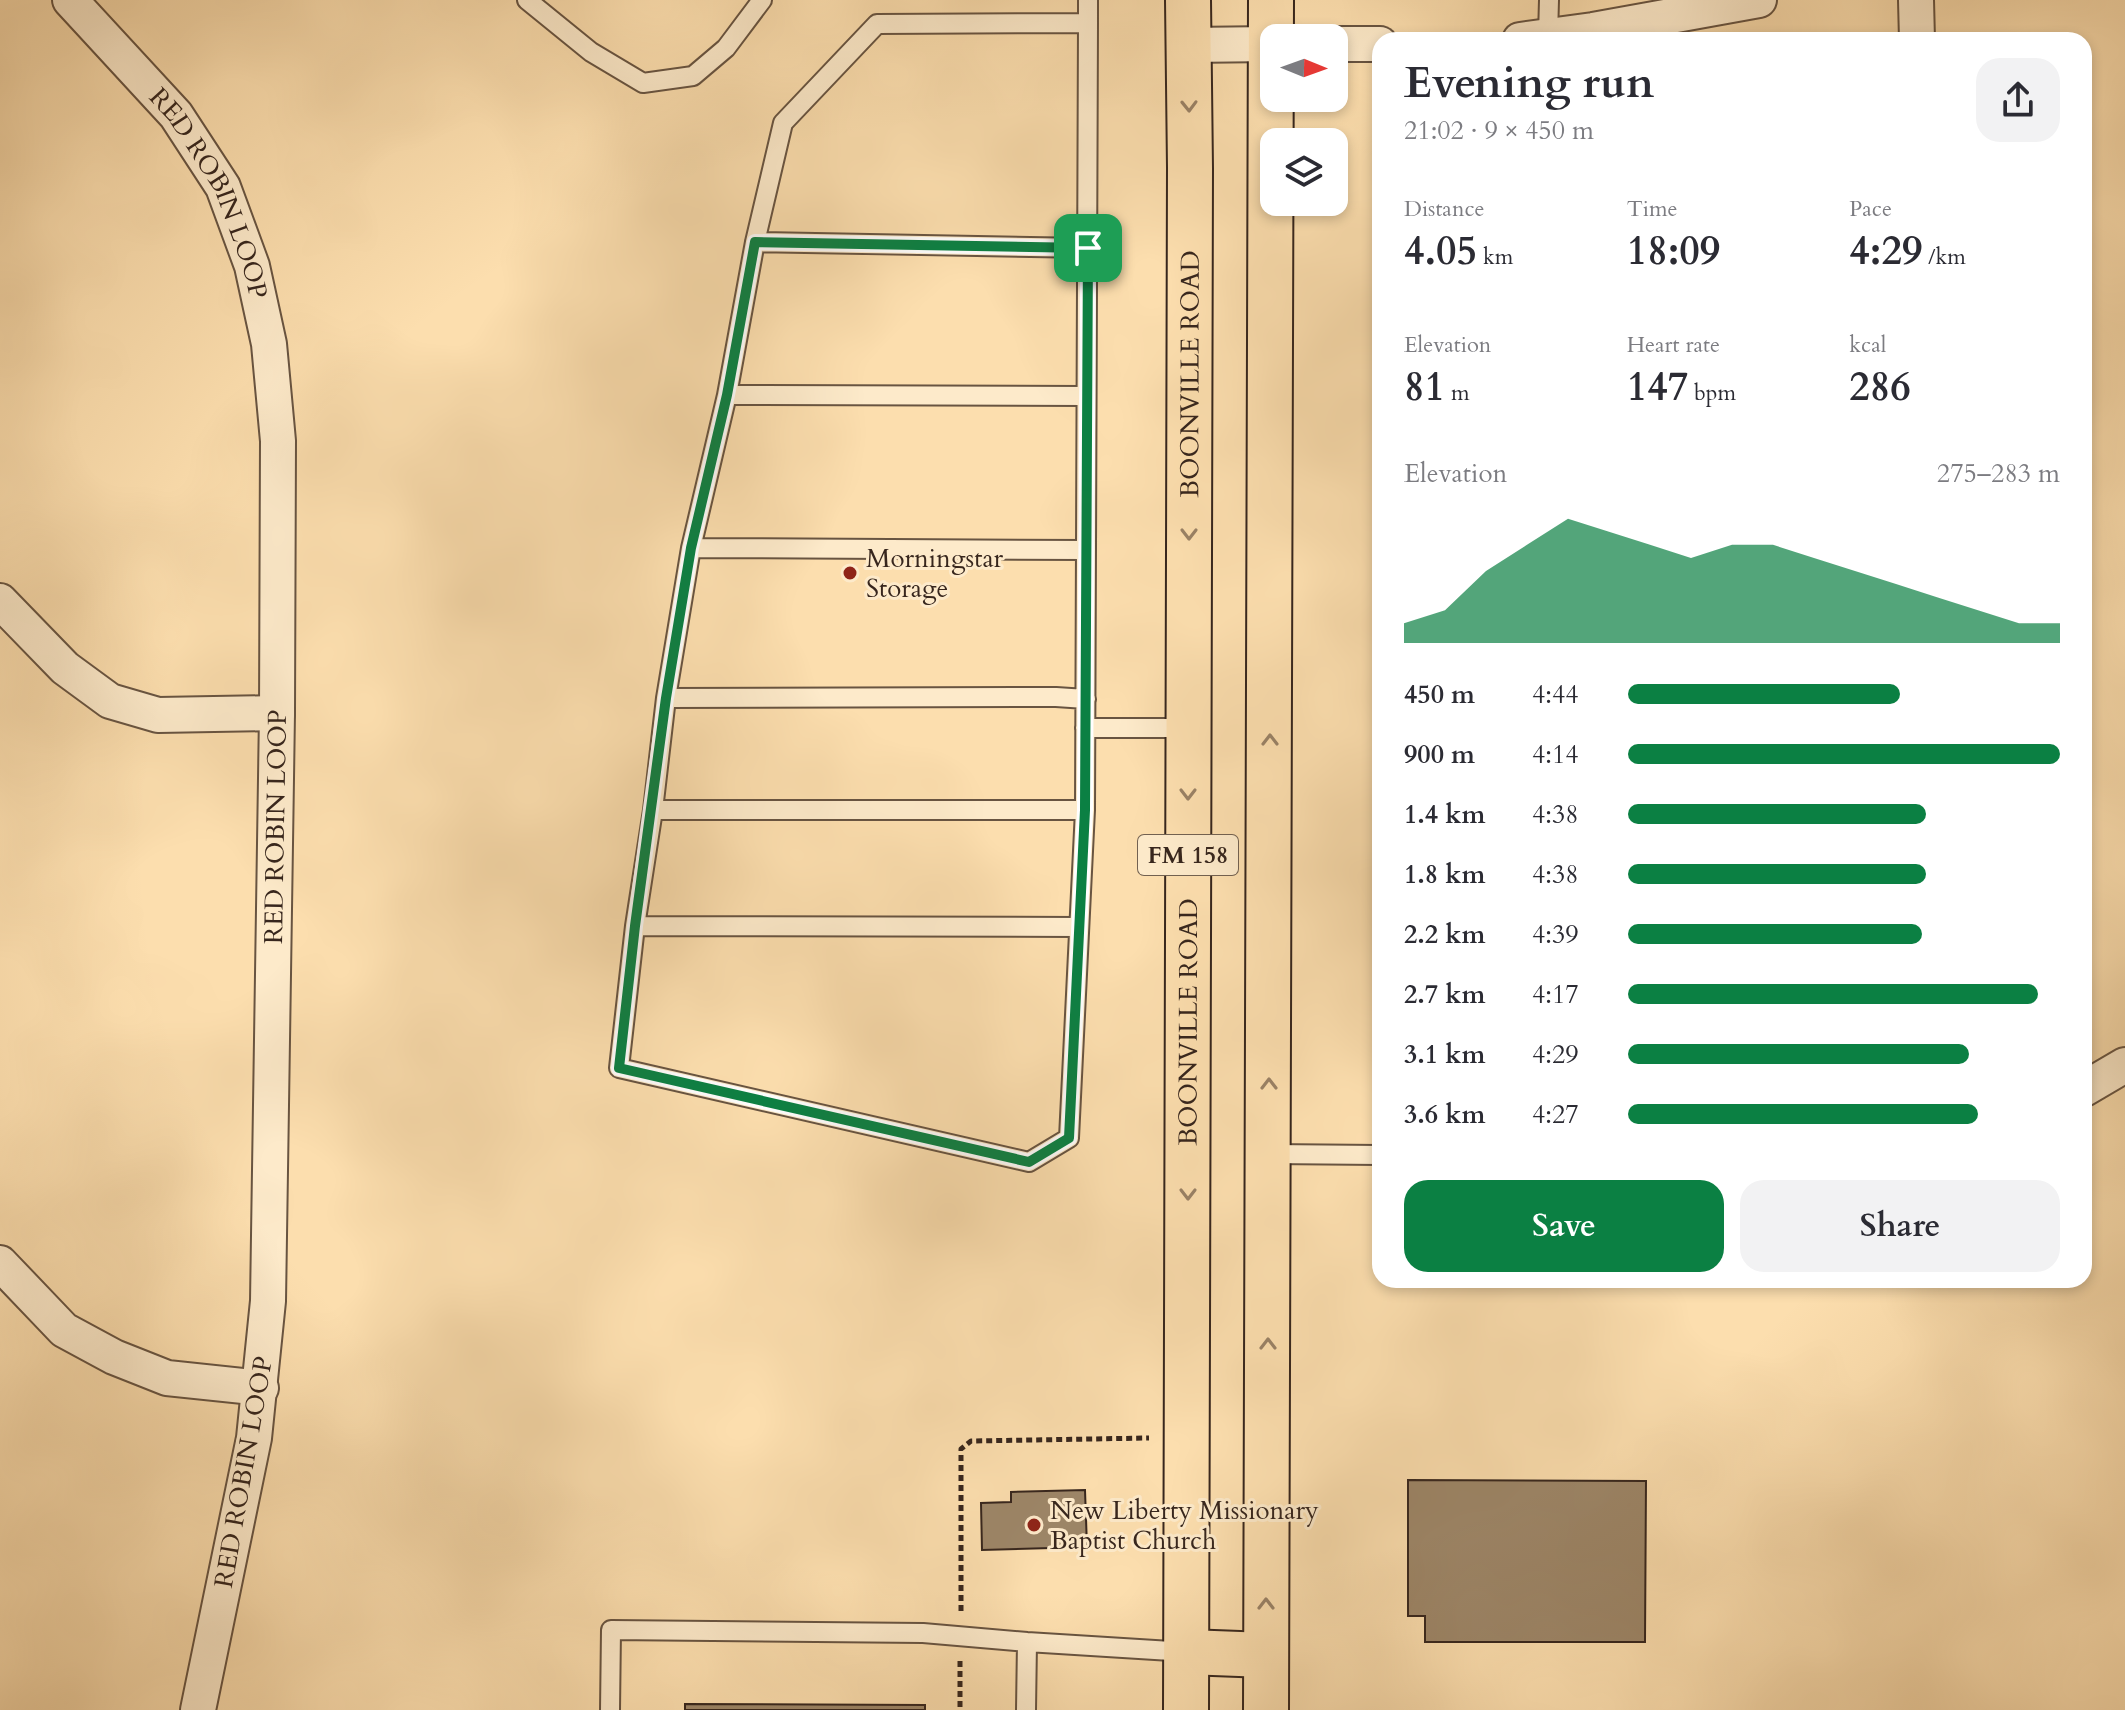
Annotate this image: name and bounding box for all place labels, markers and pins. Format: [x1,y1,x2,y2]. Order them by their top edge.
pin [1054,214,1122,282]
place label: Morningstar Storage [866,541,1004,606]
marker: Morningstar Storage [841,564,859,582]
place label: New Liberty Missionary Baptist Church [1050,1493,1319,1558]
marker: New Liberty Missionary Baptist Church [1025,1516,1043,1534]

